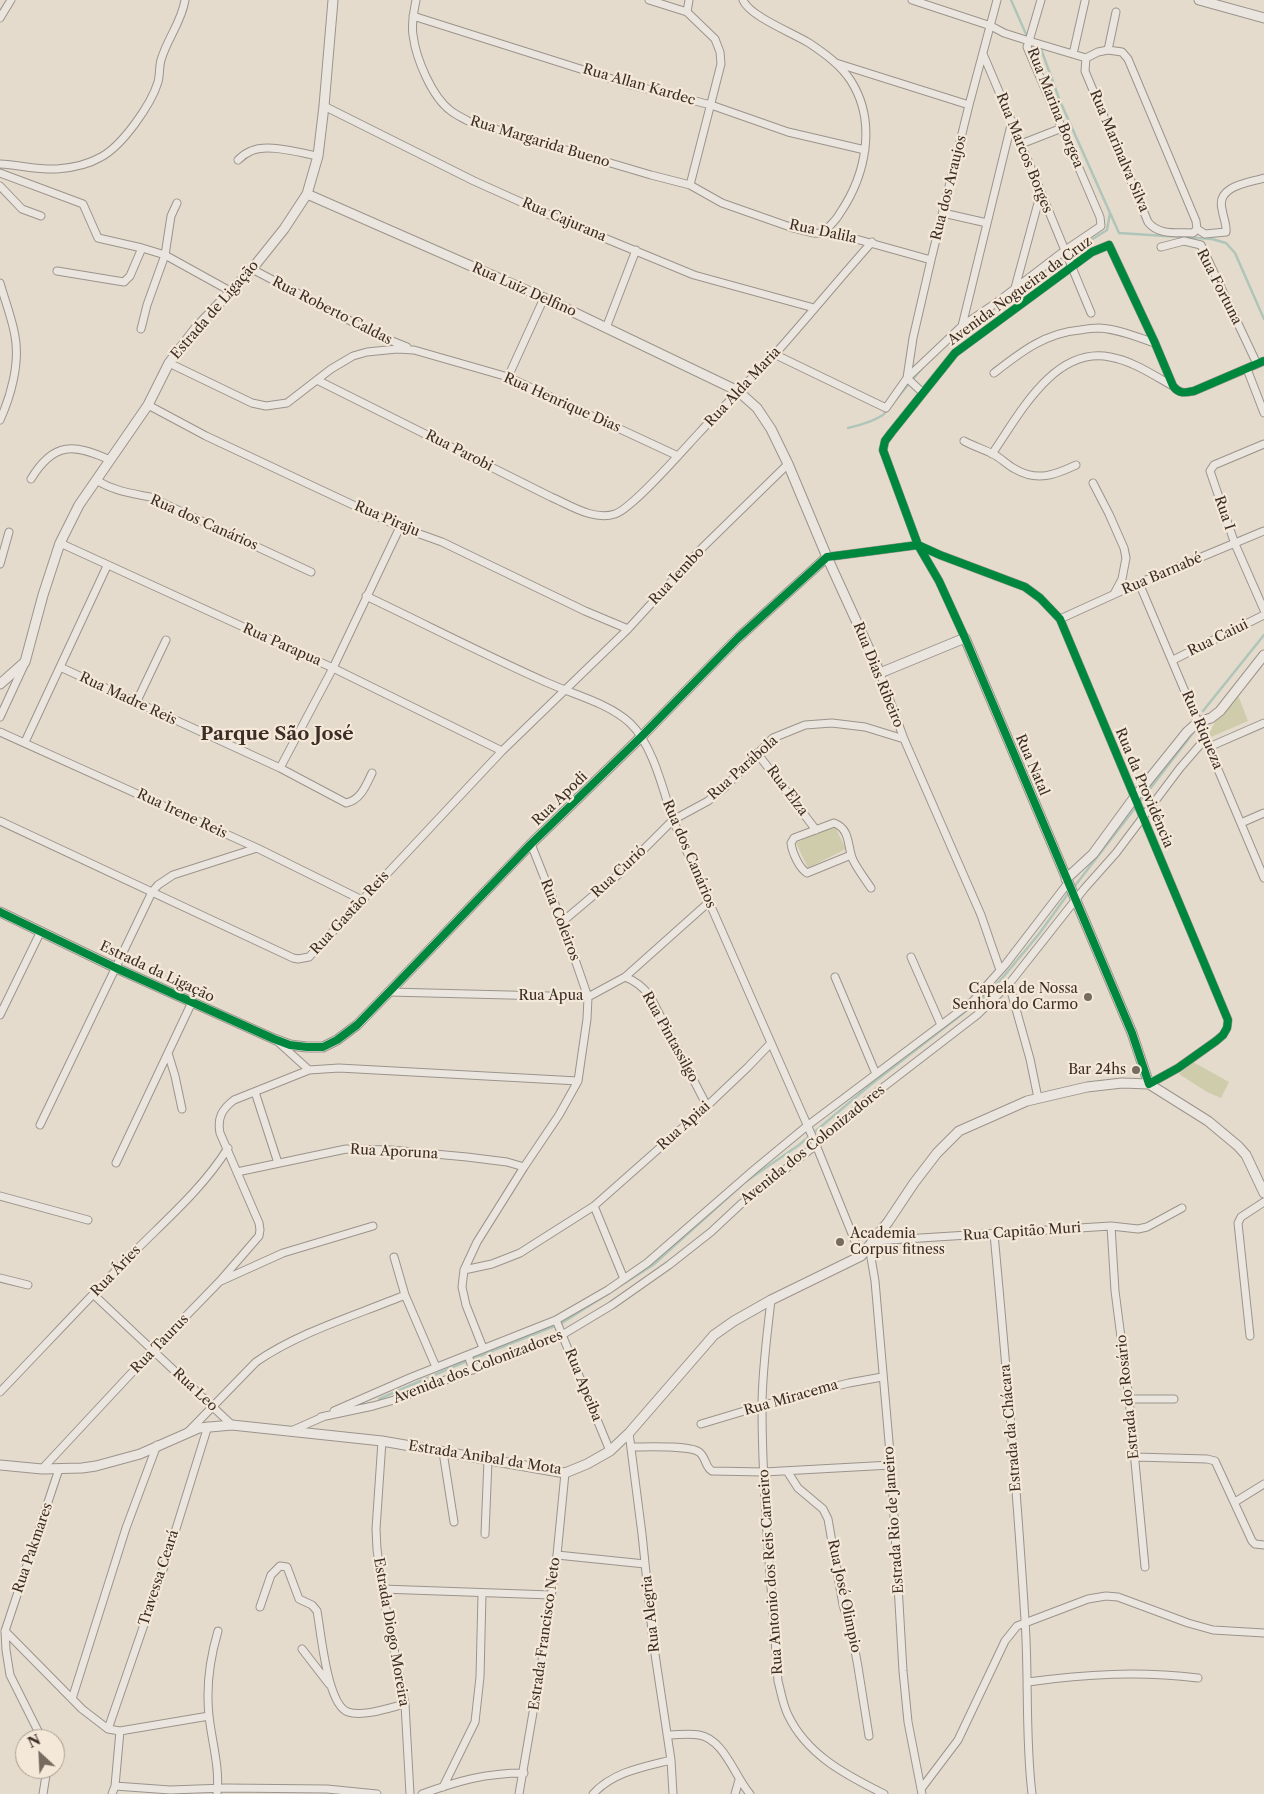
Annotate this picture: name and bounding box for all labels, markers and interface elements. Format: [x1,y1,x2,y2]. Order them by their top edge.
street label: Rua Marina Borgea [1023,45,1087,171]
street label: Rua Allan Kardec [581,61,697,109]
street label: Rua Marinalva Silva [1086,87,1152,215]
street label: Rua Marcos Borges [992,90,1056,216]
street label: Rua Margarida Bueno [468,113,612,171]
street label: Rua dos Araujos [928,134,970,242]
street label: Rua Cajurana [519,195,609,245]
street label: Rua Dalila [788,217,858,247]
street label: Avenida Nogueira da Cruz [945,233,1095,349]
street label: Rua Fortuna [1193,246,1245,328]
street label: Estrada de Ligação [168,257,262,363]
street label: Rua Luiz Delfino [469,259,579,321]
street label: Rua Roberto Caldas [269,273,395,349]
street label: Rua Alda Maria [702,344,784,430]
street label: Rua Henrique Dias [501,370,623,436]
street label: Rua Parobi [422,427,496,475]
street label: Rua dos Canários [148,492,260,554]
street label: Rua I [1210,494,1238,532]
street label: Rua Piraju [352,498,422,540]
street label: Rua Iembo [646,544,708,608]
street label: Rua Barnabé [1119,550,1205,598]
street label: Rua Caiui [1185,616,1251,660]
street label: Rua Parapua [240,620,324,670]
street label: Rua Dias Ribeiro [849,620,907,730]
street label: Rua Madre Reis [77,669,179,729]
street label: Rua Riqueza [1178,688,1226,772]
district label: Parque São José [200,724,354,746]
street label: Rua da Providência [1111,725,1177,851]
street label: Rua Parábola [705,732,781,804]
street label: Rua Natal [1012,732,1052,798]
street label: Rua Elza [763,763,811,819]
street label: Rua Apodi [529,769,591,829]
street label: Rua Irene Reis [134,786,230,842]
street label: Rua dos Canários [659,797,719,911]
street label: Rua Curió [588,843,650,901]
street label: Rua Gastão Reis [307,868,393,958]
street label: Rua Coleiros [537,877,583,963]
street label: Estrada da Ligação [97,938,217,1006]
place label: Capela de Nossa Senhora do Carmo [952,981,1078,1014]
street label: Rua Apua [519,988,583,1004]
street label: Rua Pintassilgo [638,989,702,1085]
marker: Capela de Nossa Senhora do Carmo [1082,991,1094,1003]
place label: Bar 24hs [1068,1062,1126,1078]
marker: Bar 24hs [1130,1064,1142,1076]
street label: Avenida dos Colonizadores [738,1082,888,1208]
street label: Rua Apiai [654,1098,714,1154]
street label: Rua Aporuna [350,1141,438,1163]
street label: Rua Capitão Muri [962,1219,1082,1245]
place label: Academia Corpus fitness [850,1226,945,1258]
marker: Academia Corpus fitness [834,1236,846,1248]
street label: Rua Áries [88,1242,144,1300]
street label: Rua Taurus [128,1311,192,1377]
street label: Avenida dos Colonizadores [391,1327,565,1407]
street label: Estrada do Rosário [1113,1334,1143,1460]
street label: Rua Apeiba [561,1346,605,1424]
street label: Estrada da Chácara [997,1364,1025,1492]
street label: Rua Leo [169,1365,221,1415]
street label: Rua Miracema [742,1377,840,1419]
street label: Estrada Anibal da Mota [407,1438,563,1478]
street label: Estrada Rio de Janeiro [880,1446,908,1594]
street label: Rua Antonio dos Reis Carneiro [755,1469,787,1675]
street label: Rua Pakmares [10,1501,56,1595]
street label: Travessa Ceará [136,1528,182,1628]
street label: Rua José Olimpio [824,1538,864,1654]
street label: Estrada Diogo Moreira [370,1556,412,1708]
street label: Estrada Francisco Neto [526,1556,564,1712]
street label: Rua Alegria [639,1575,663,1653]
north arrow [15,1729,65,1779]
text: N [25,1731,43,1752]

